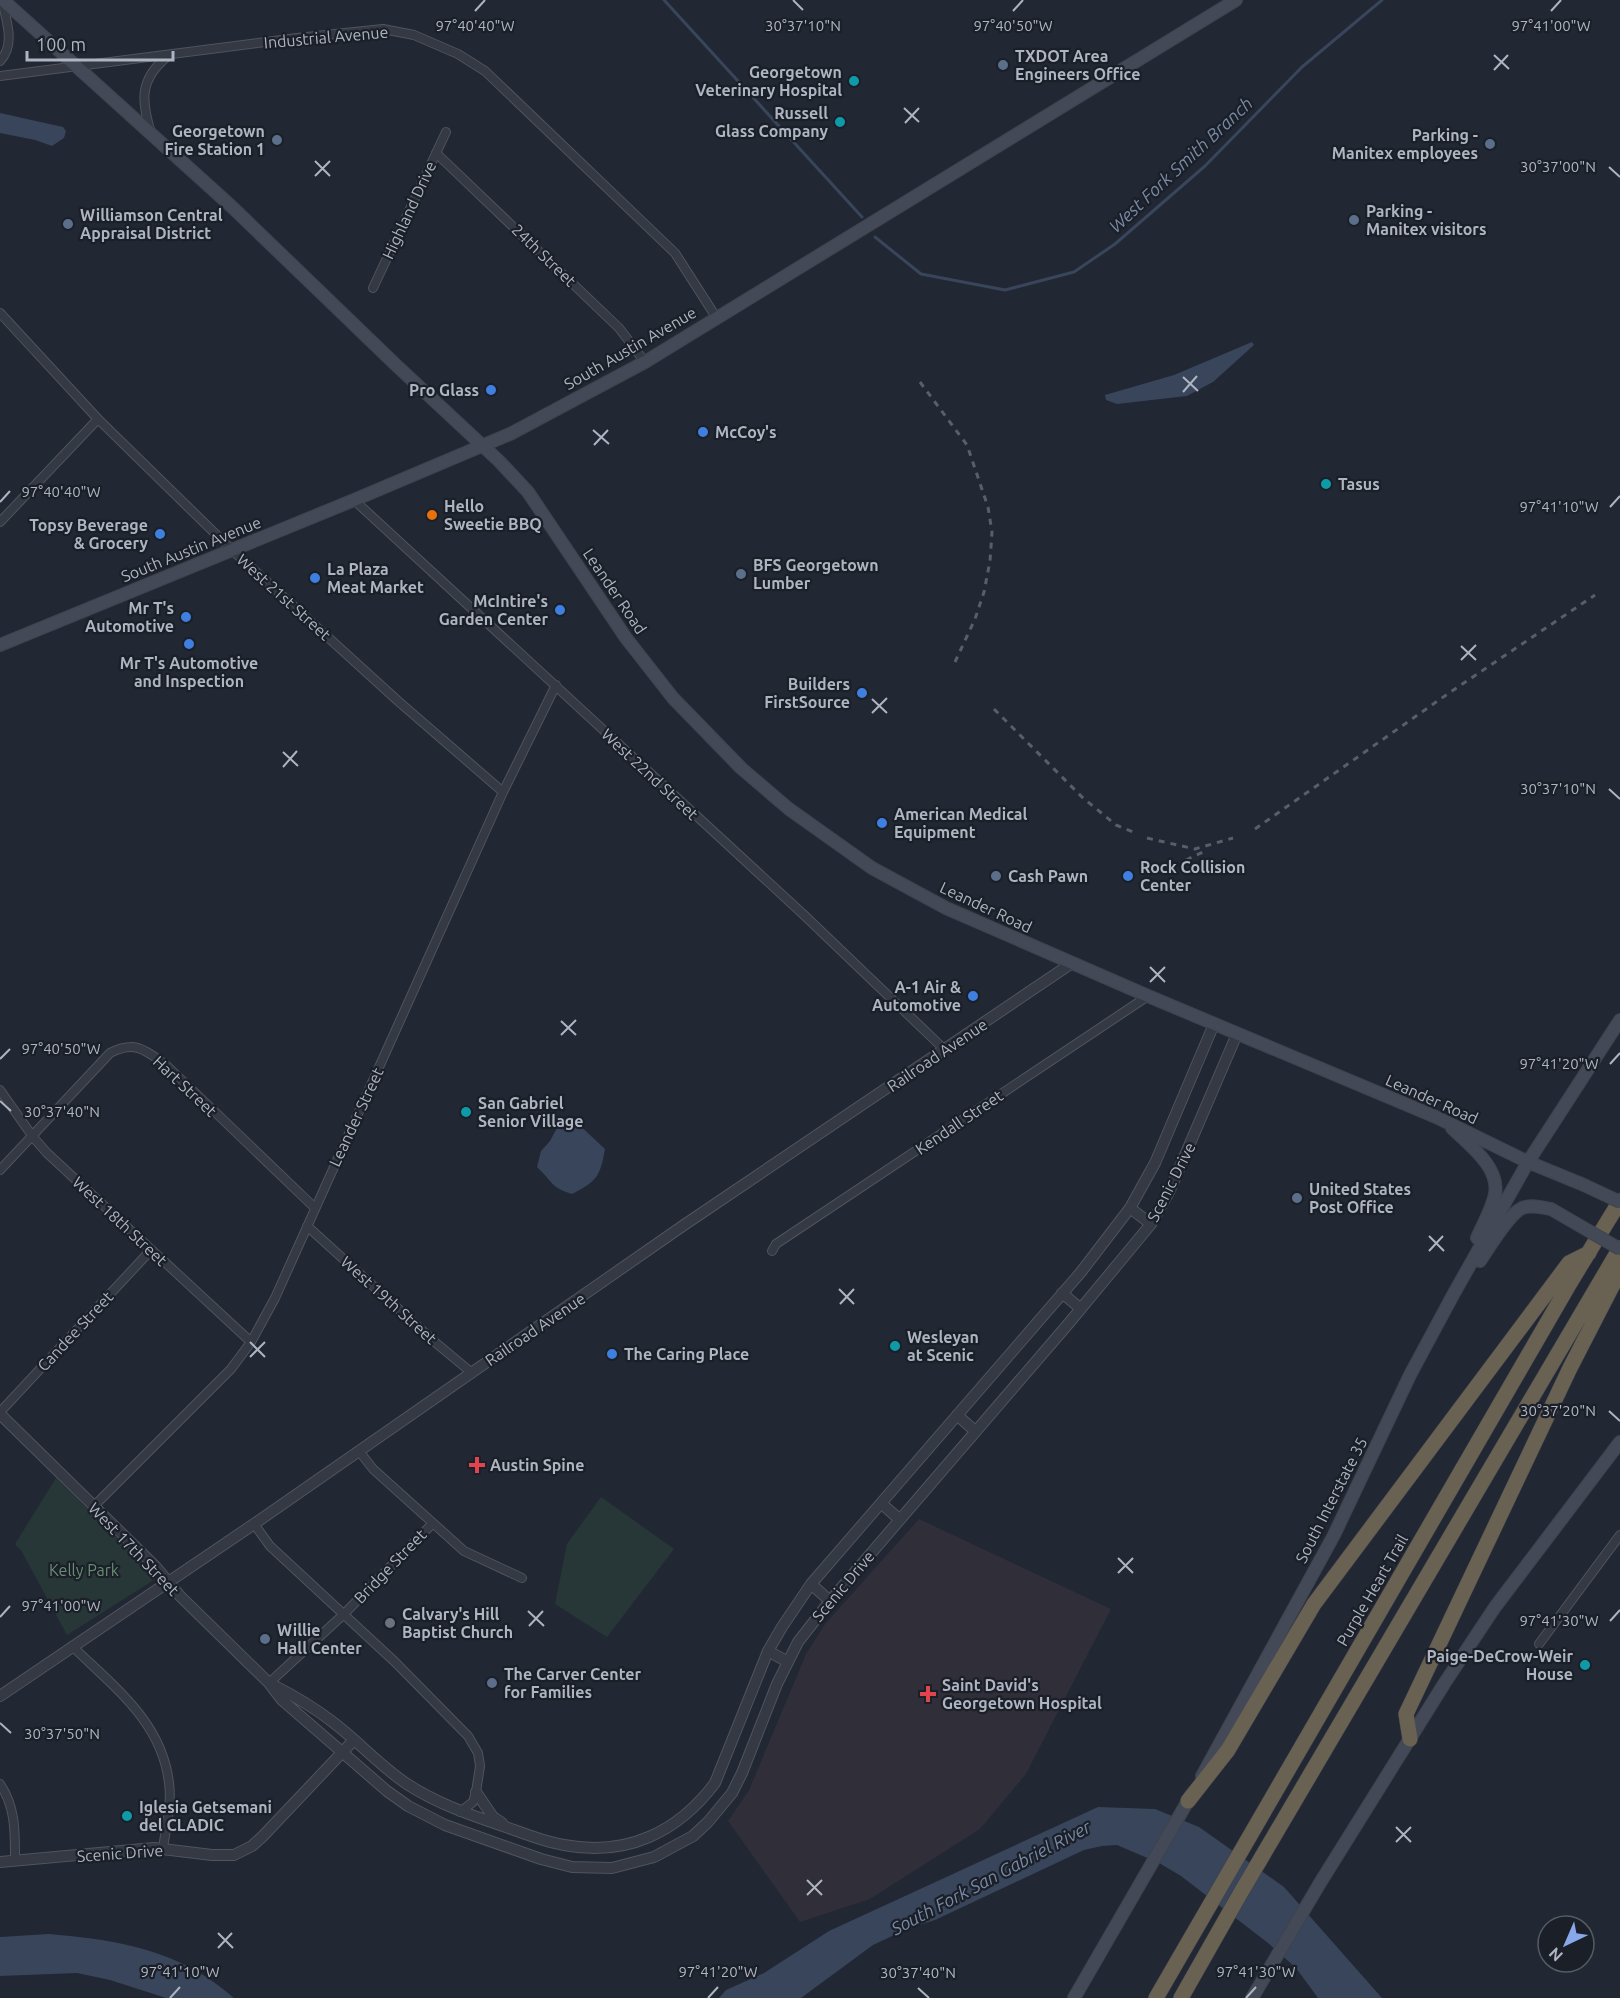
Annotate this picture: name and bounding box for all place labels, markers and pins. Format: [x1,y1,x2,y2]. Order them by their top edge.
place label: TXDOT Area Engineers Office [1015,47,1140,83]
marker: TXDOT Area Engineers Office [996,58,1010,72]
place label: Georgetown Veterinary Hospital [695,63,842,99]
marker: Georgetown Veterinary Hospital [847,74,861,88]
place label: Russell Glass Company [715,104,828,140]
marker: Russell Glass Company [833,115,847,129]
place label: Georgetown Fire Station 1 [165,122,265,158]
place label: Parking - Manitex employees [1332,126,1478,162]
marker: Georgetown Fire Station 1 [270,133,284,147]
marker: Parking - Manitex employees [1483,137,1497,151]
place label: Parking - Manitex visitors [1366,202,1486,238]
place label: Williamson Central Appraisal District [80,206,223,242]
marker: Parking - Manitex visitors [1347,213,1361,227]
marker: Williamson Central Appraisal District [61,217,75,231]
place label: Pro Glass [409,381,479,399]
marker: Pro Glass [484,383,498,397]
place label: McCoy's [715,423,777,441]
marker: McCoy's [696,425,710,439]
place label: Tasus [1338,475,1380,493]
marker: Tasus [1319,477,1333,491]
place label: Hello Sweetie BBQ [444,497,542,533]
marker: Hello Sweetie BBQ [425,508,439,522]
place label: Topsy Beverage & Grocery [29,516,149,552]
marker: Topsy Beverage & Grocery [153,527,167,541]
place label: BFS Georgetown Lumber [753,556,879,592]
place label: La Plaza Meat Market [327,560,424,596]
marker: BFS Georgetown Lumber [734,567,748,581]
marker: La Plaza Meat Market [308,571,322,585]
place label: McIntire's Garden Center [439,592,548,628]
place label: Mr T's Automotive [85,599,174,635]
marker: McIntire's Garden Center [553,603,567,617]
marker: Mr T's Automotive [179,610,193,624]
marker: Mr T's Automotive and Inspection [182,637,196,651]
place label: Mr T's Automotive and Inspection [120,654,258,690]
place label: Builders FirstSource [764,675,850,711]
marker: Builders FirstSource [855,686,869,700]
place label: American Medical Equipment [894,805,1027,841]
marker: American Medical Equipment [875,816,889,830]
place label: Rock Collision Center [1140,858,1245,894]
place label: Cash Pawn [1008,867,1088,885]
marker: Cash Pawn [989,869,1003,883]
marker: Rock Collision Center [1121,869,1135,883]
place label: A-1 Air & Automotive [872,978,961,1014]
marker: A-1 Air & Automotive [966,989,980,1003]
place label: San Gabriel Senior Village [478,1094,584,1130]
marker: San Gabriel Senior Village [459,1105,473,1119]
place label: United States Post Office [1309,1180,1411,1216]
marker: United States Post Office [1290,1191,1304,1205]
place label: Wesleyan at Scenic [907,1328,979,1364]
marker: Wesleyan at Scenic [888,1339,902,1353]
place label: The Caring Place [624,1345,749,1363]
marker: The Caring Place [605,1347,619,1361]
marker: Austin Spine [468,1456,486,1474]
place label: Austin Spine [490,1456,584,1474]
place label: Calvary's Hill Baptist Church [402,1605,513,1641]
marker: Calvary's Hill Baptist Church [383,1616,397,1630]
place label: Willie Hall Center [277,1621,362,1657]
marker: Willie Hall Center [258,1632,272,1646]
place label: Paige-DeCrow-Weir House [1426,1647,1573,1683]
marker: Paige-DeCrow-Weir House [1578,1658,1592,1672]
place label: The Carver Center for Families [504,1665,642,1701]
marker: The Carver Center for Families [485,1676,499,1690]
place label: Saint David's Georgetown Hospital [942,1676,1102,1712]
marker: Saint David's Georgetown Hospital [919,1685,937,1703]
place label: Iglesia Getsemani del CLADIC [139,1798,272,1834]
marker: Iglesia Getsemani del CLADIC [120,1809,134,1823]

